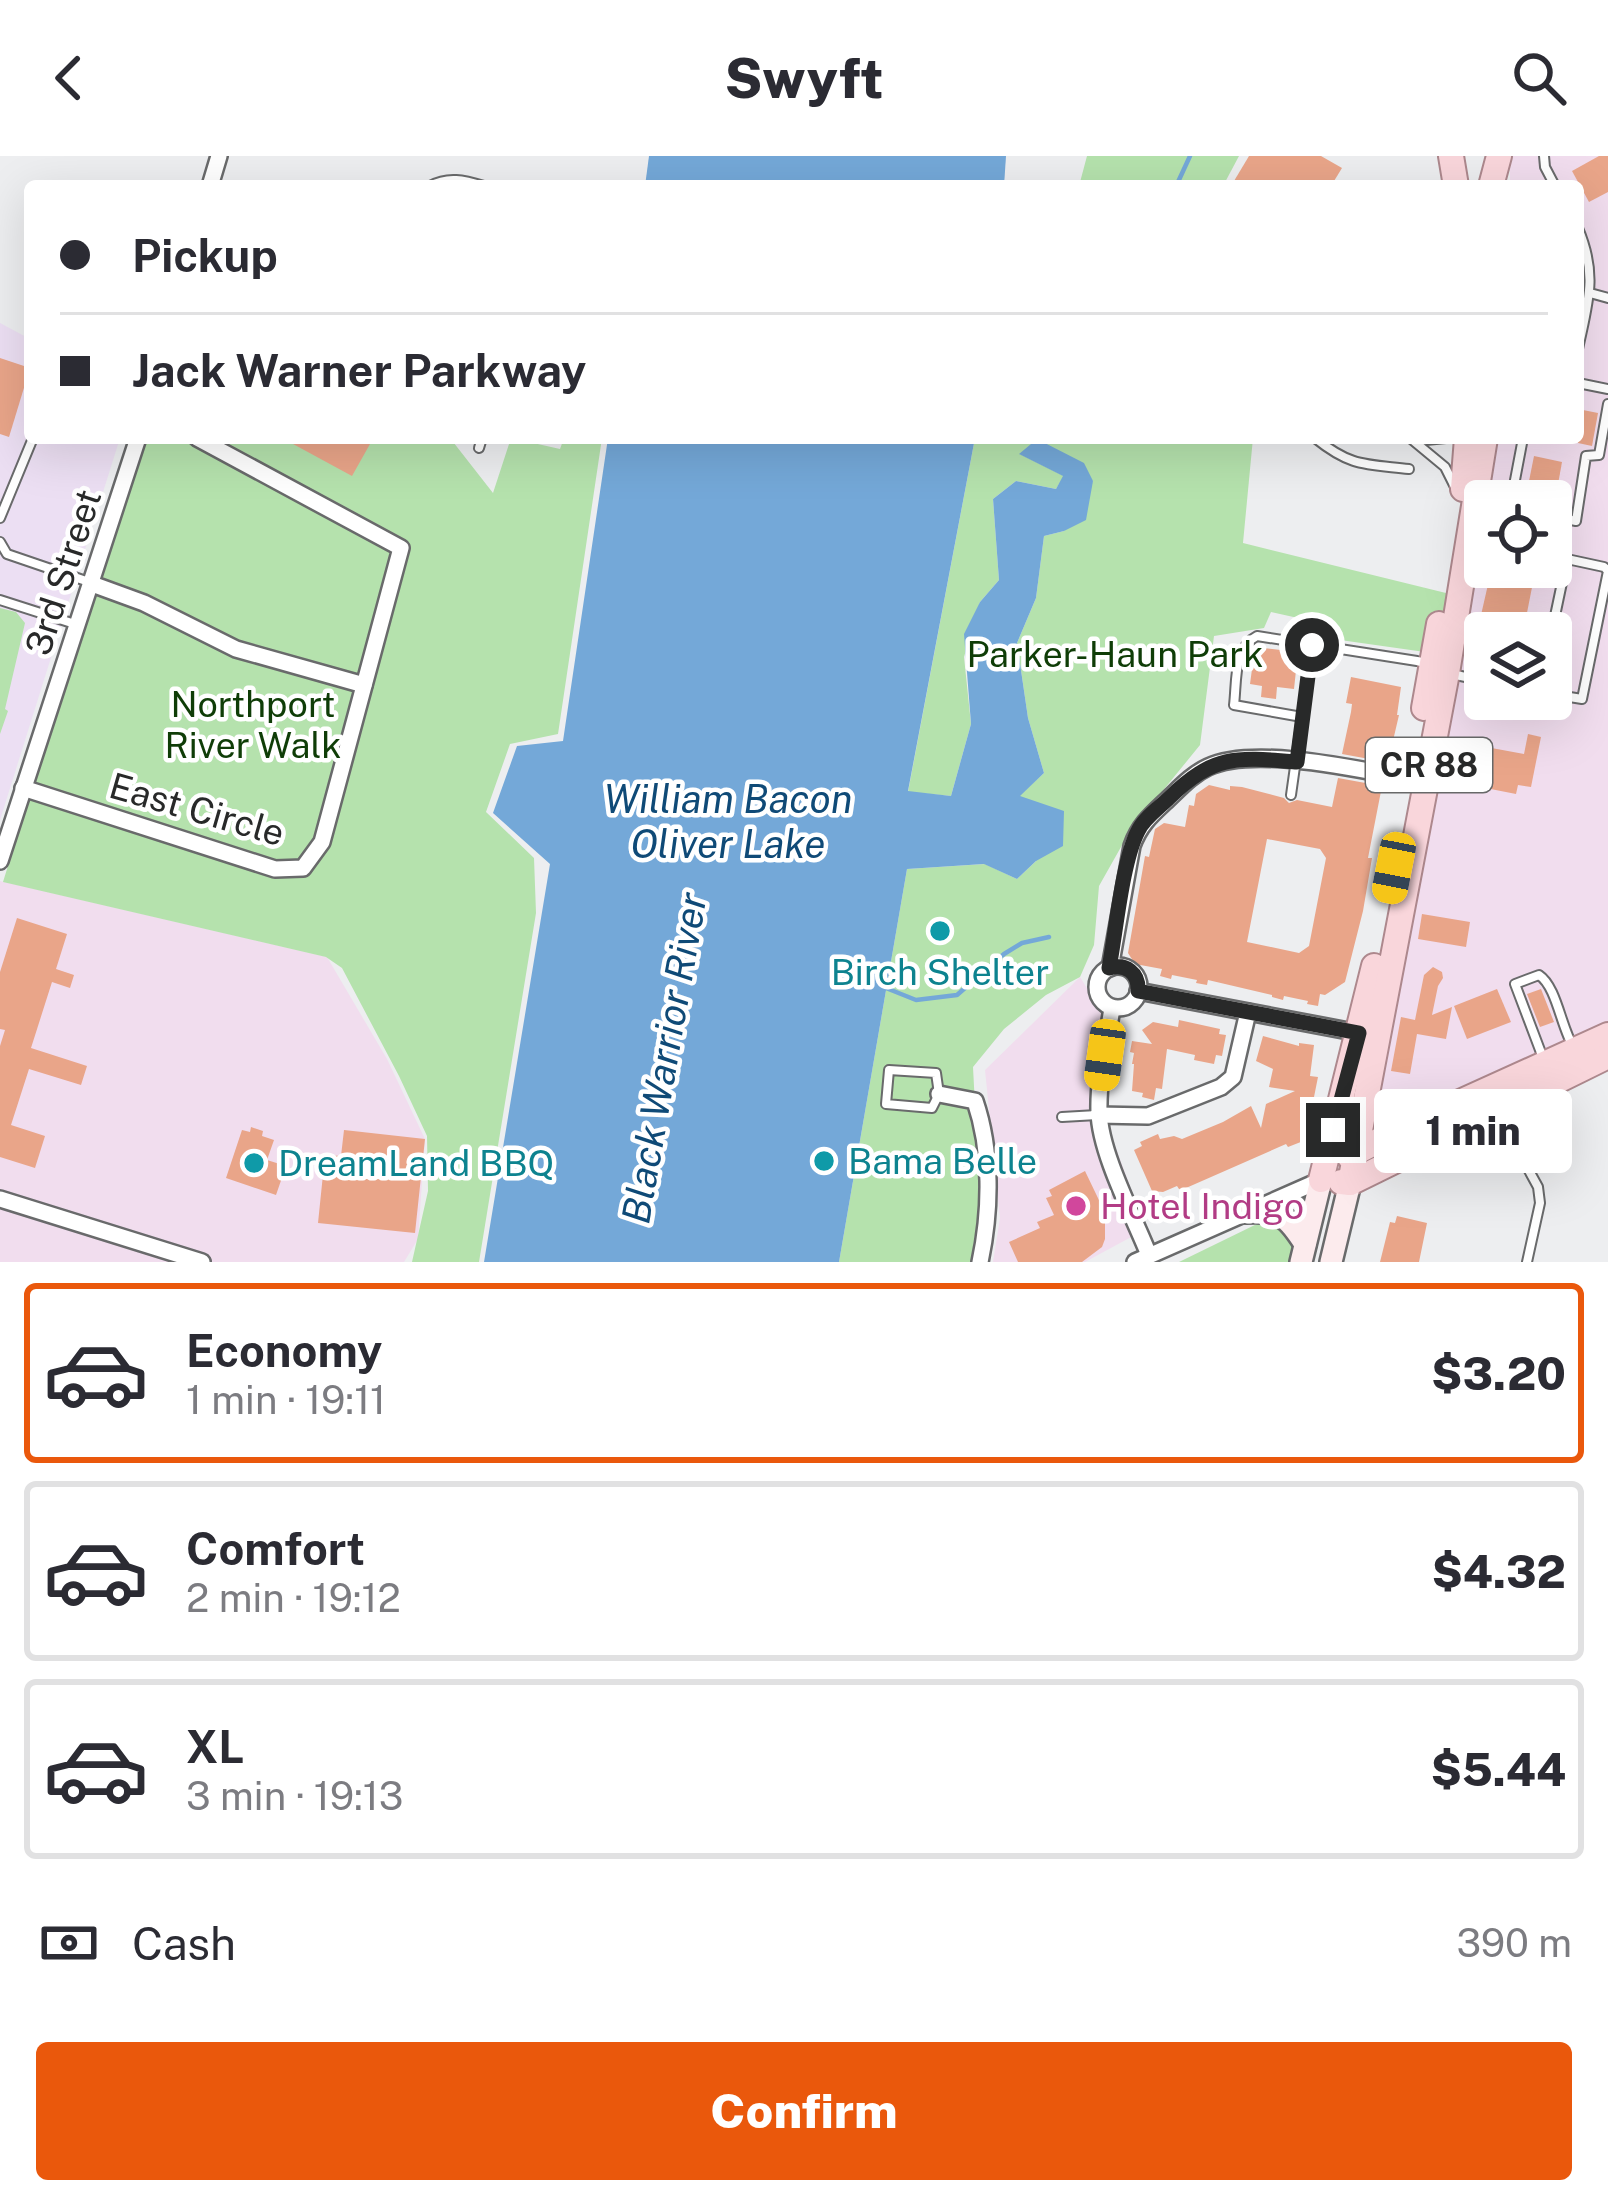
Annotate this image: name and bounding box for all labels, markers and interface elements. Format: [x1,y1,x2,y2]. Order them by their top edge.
icon: back [36,45,102,111]
icon: search [1506,45,1572,111]
text: Swyft [725,47,883,110]
text: Pickup [132,229,278,282]
text: Jack Warner Parkway [132,344,586,397]
map controls [1464,480,1572,720]
button: locate [1464,480,1572,588]
street label: 3rd Street [16,484,110,660]
button: layers [1464,612,1572,720]
route start [1285,618,1339,672]
park label: Parker-Haun Park [966,633,1264,675]
park label: Northport River Walk [165,683,341,766]
road number: CR 88 [1366,738,1492,792]
street label: East Circle [105,764,289,854]
water label: William Bacon Oliver Lake [604,776,852,867]
car [1369,829,1419,907]
water label: Black Warrior River [612,889,716,1227]
marker: Birch Shelter [927,918,953,944]
place label: Birch Shelter [831,951,1049,993]
car [1082,1017,1128,1093]
callout: 1 min [1375,1088,1573,1172]
route end [1306,1103,1360,1157]
text: 1 min [1425,1108,1521,1154]
place label: Bama Belle [848,1140,1037,1182]
place label: DreamLand BBQ [278,1142,554,1184]
marker: Bama Belle [811,1148,837,1174]
marker: DreamLand BBQ [241,1150,267,1176]
place label: Hotel Indigo [1100,1185,1304,1227]
marker: Hotel Indigo [1063,1193,1089,1219]
icon: car [42,1319,150,1427]
text: Economy [186,1324,382,1377]
text: $3.20 [1431,1347,1566,1400]
text: 1 min · 19:11 [186,1377,386,1423]
icon: car [42,1517,150,1625]
text: Comfort [186,1522,365,1575]
text: $4.32 [1432,1545,1566,1598]
text: 2 min · 19:12 [186,1575,401,1621]
icon: car [42,1715,150,1823]
text: XL [186,1720,244,1773]
text: $5.44 [1431,1743,1566,1796]
text: 3 min · 19:13 [186,1773,403,1819]
icon: cash [36,1910,102,1976]
text: Cash [132,1917,236,1970]
text: 390 m [1457,1920,1572,1966]
button: Confirm [36,2042,1572,2180]

